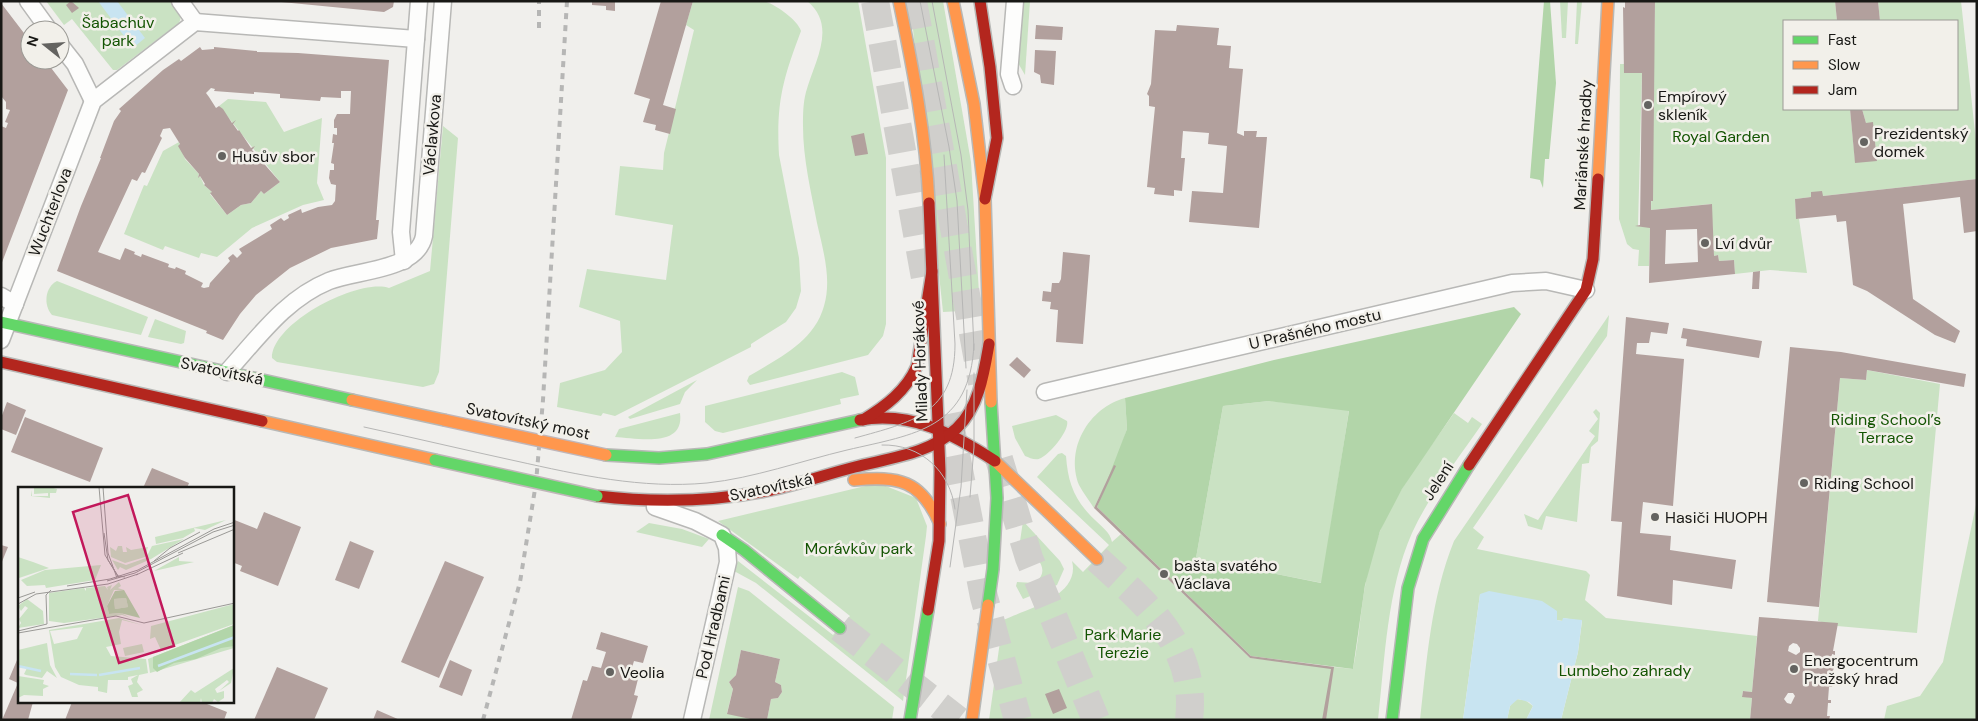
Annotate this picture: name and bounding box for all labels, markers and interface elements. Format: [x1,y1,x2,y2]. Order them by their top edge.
park label: Šabachův park [82,12,155,51]
north arrow [20,20,70,70]
legend [1783,20,1958,110]
text: Fast [1828,30,1857,50]
text: N [22,34,43,49]
text: Slow [1828,55,1861,75]
street label: Mariánské hradby [1569,79,1597,211]
text: Jam [1828,80,1857,100]
place label: Empírový skleník [1658,86,1727,125]
street label: Václavkova [418,94,446,176]
marker: Empírový skleník [1642,99,1654,111]
place label: Prezidentský domek [1874,123,1969,162]
park label: Royal Garden [1672,126,1770,147]
marker: Prezidentský domek [1858,136,1870,148]
place label: Husův sbor [232,146,315,167]
marker: Husův sbor [216,150,228,162]
street label: Wuchterlova [23,165,77,259]
place label: Lví dvůr [1715,233,1772,254]
marker: Lví dvůr [1699,237,1711,249]
street label: Milady Horákové [907,300,933,422]
street label: U Prašného mostu [1247,304,1383,354]
street label: Svatovítská [179,352,265,390]
street label: Svatovítský most [464,398,592,444]
park label: Riding School’s Terrace [1831,409,1941,448]
street label: Jelení [1418,457,1459,505]
street label: Svatovítská [728,468,814,506]
place label: Riding School [1814,473,1914,494]
marker: Riding School [1798,477,1810,489]
inset map [18,487,234,704]
place label: Hasiči HUOPH [1665,507,1768,528]
marker: Hasiči HUOPH [1649,511,1661,523]
park label: Morávkův park [805,538,913,559]
place label: bašta svatého Václava [1174,555,1278,594]
marker: bašta svatého Václava [1158,568,1170,580]
street label: Pod Hradbami [691,573,735,681]
park label: Park Marie Terezie [1085,624,1161,663]
place label: Energocentrum Pražský hrad [1804,650,1918,689]
park label: Lumbeho zahrady [1559,660,1691,681]
place label: Veolia [620,662,664,683]
marker: Energocentrum Pražský hrad [1788,663,1800,675]
marker: Veolia [604,666,616,678]

